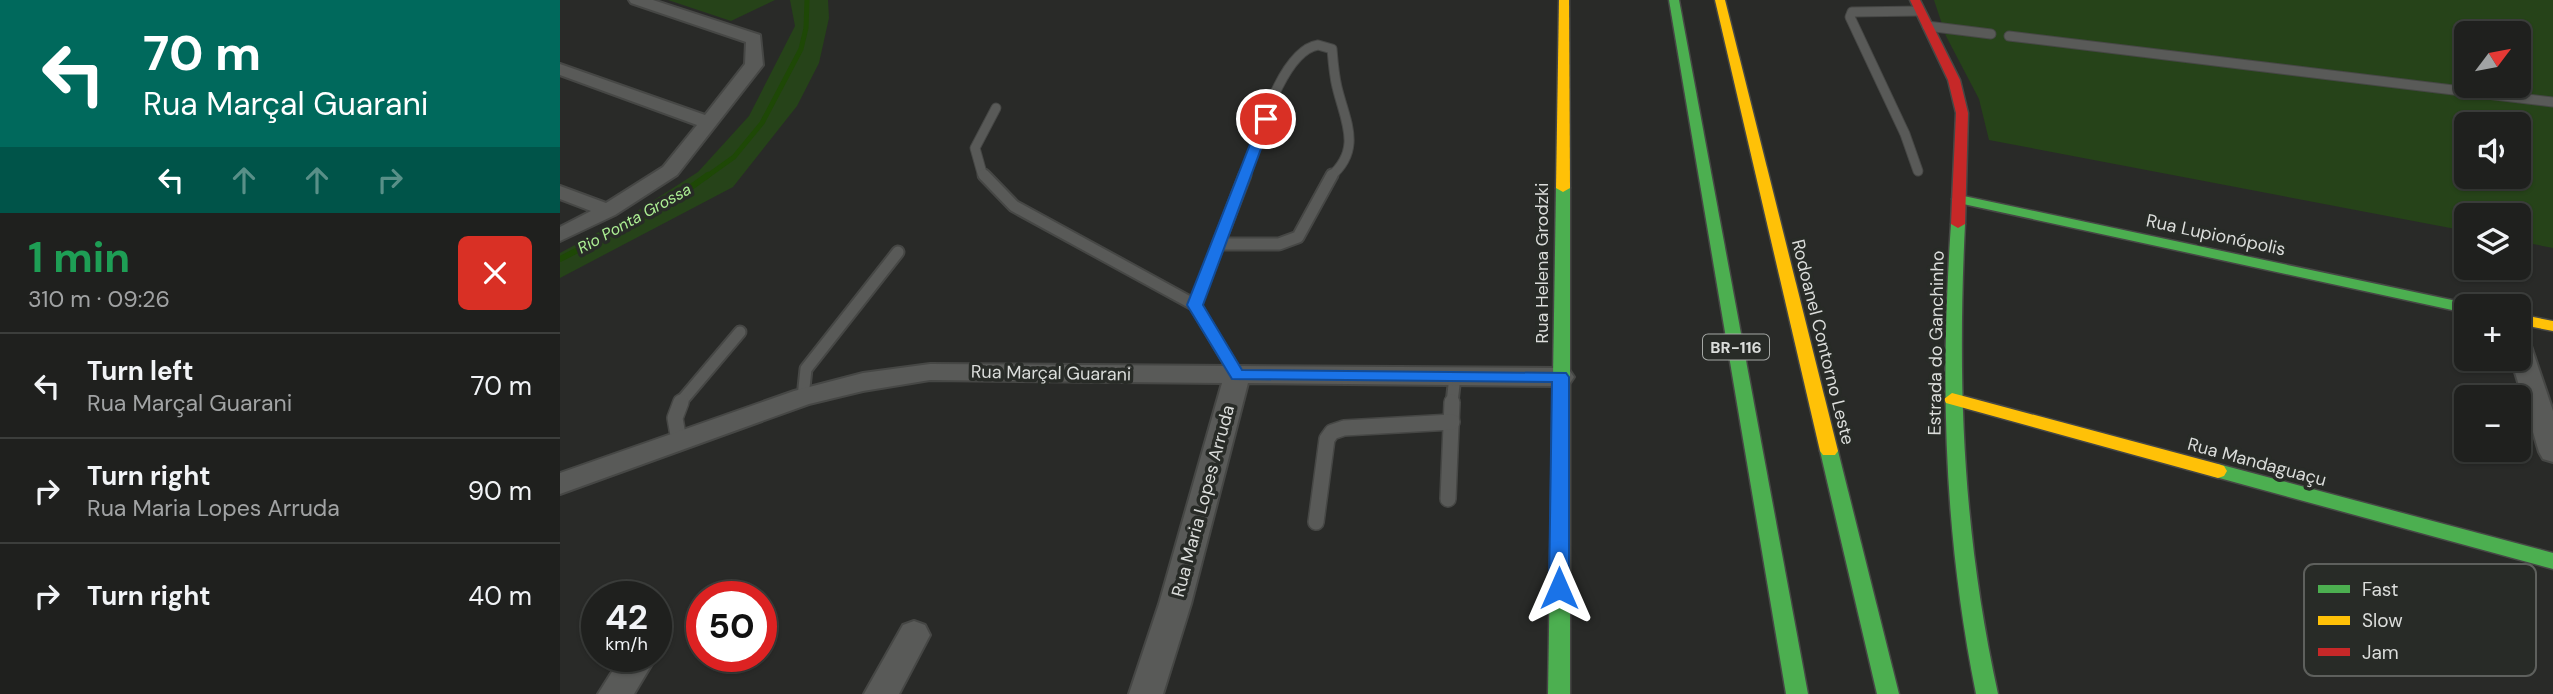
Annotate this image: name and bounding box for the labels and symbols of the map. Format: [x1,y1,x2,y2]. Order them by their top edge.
north arrow [2454,21,2530,98]
pin [1236,89,1296,149]
water label: Rio Ponta Grossa [574,178,695,258]
street label: Rua Helena Grodzki [1530,183,1554,343]
street label: Rua Lupionópolis [2144,209,2288,261]
street label: Rodoanel Contorno Leste [1786,237,1860,447]
street label: Estrada do Ganchinho [1922,250,1950,436]
road number: BR-116 [1703,334,1769,360]
street label: Rua Marçal Guarani [971,360,1131,386]
street label: Rua Maria Lopes Arruda [1166,402,1240,600]
street label: Rua Mandaguaçu [2185,432,2329,492]
position arrow [1522,551,1596,625]
legend [2304,564,2536,676]
text: Fast [2362,577,2398,602]
speed limit sign: 50 [686,581,777,672]
text: Slow [2362,608,2403,633]
text: Jam [2362,640,2399,665]

